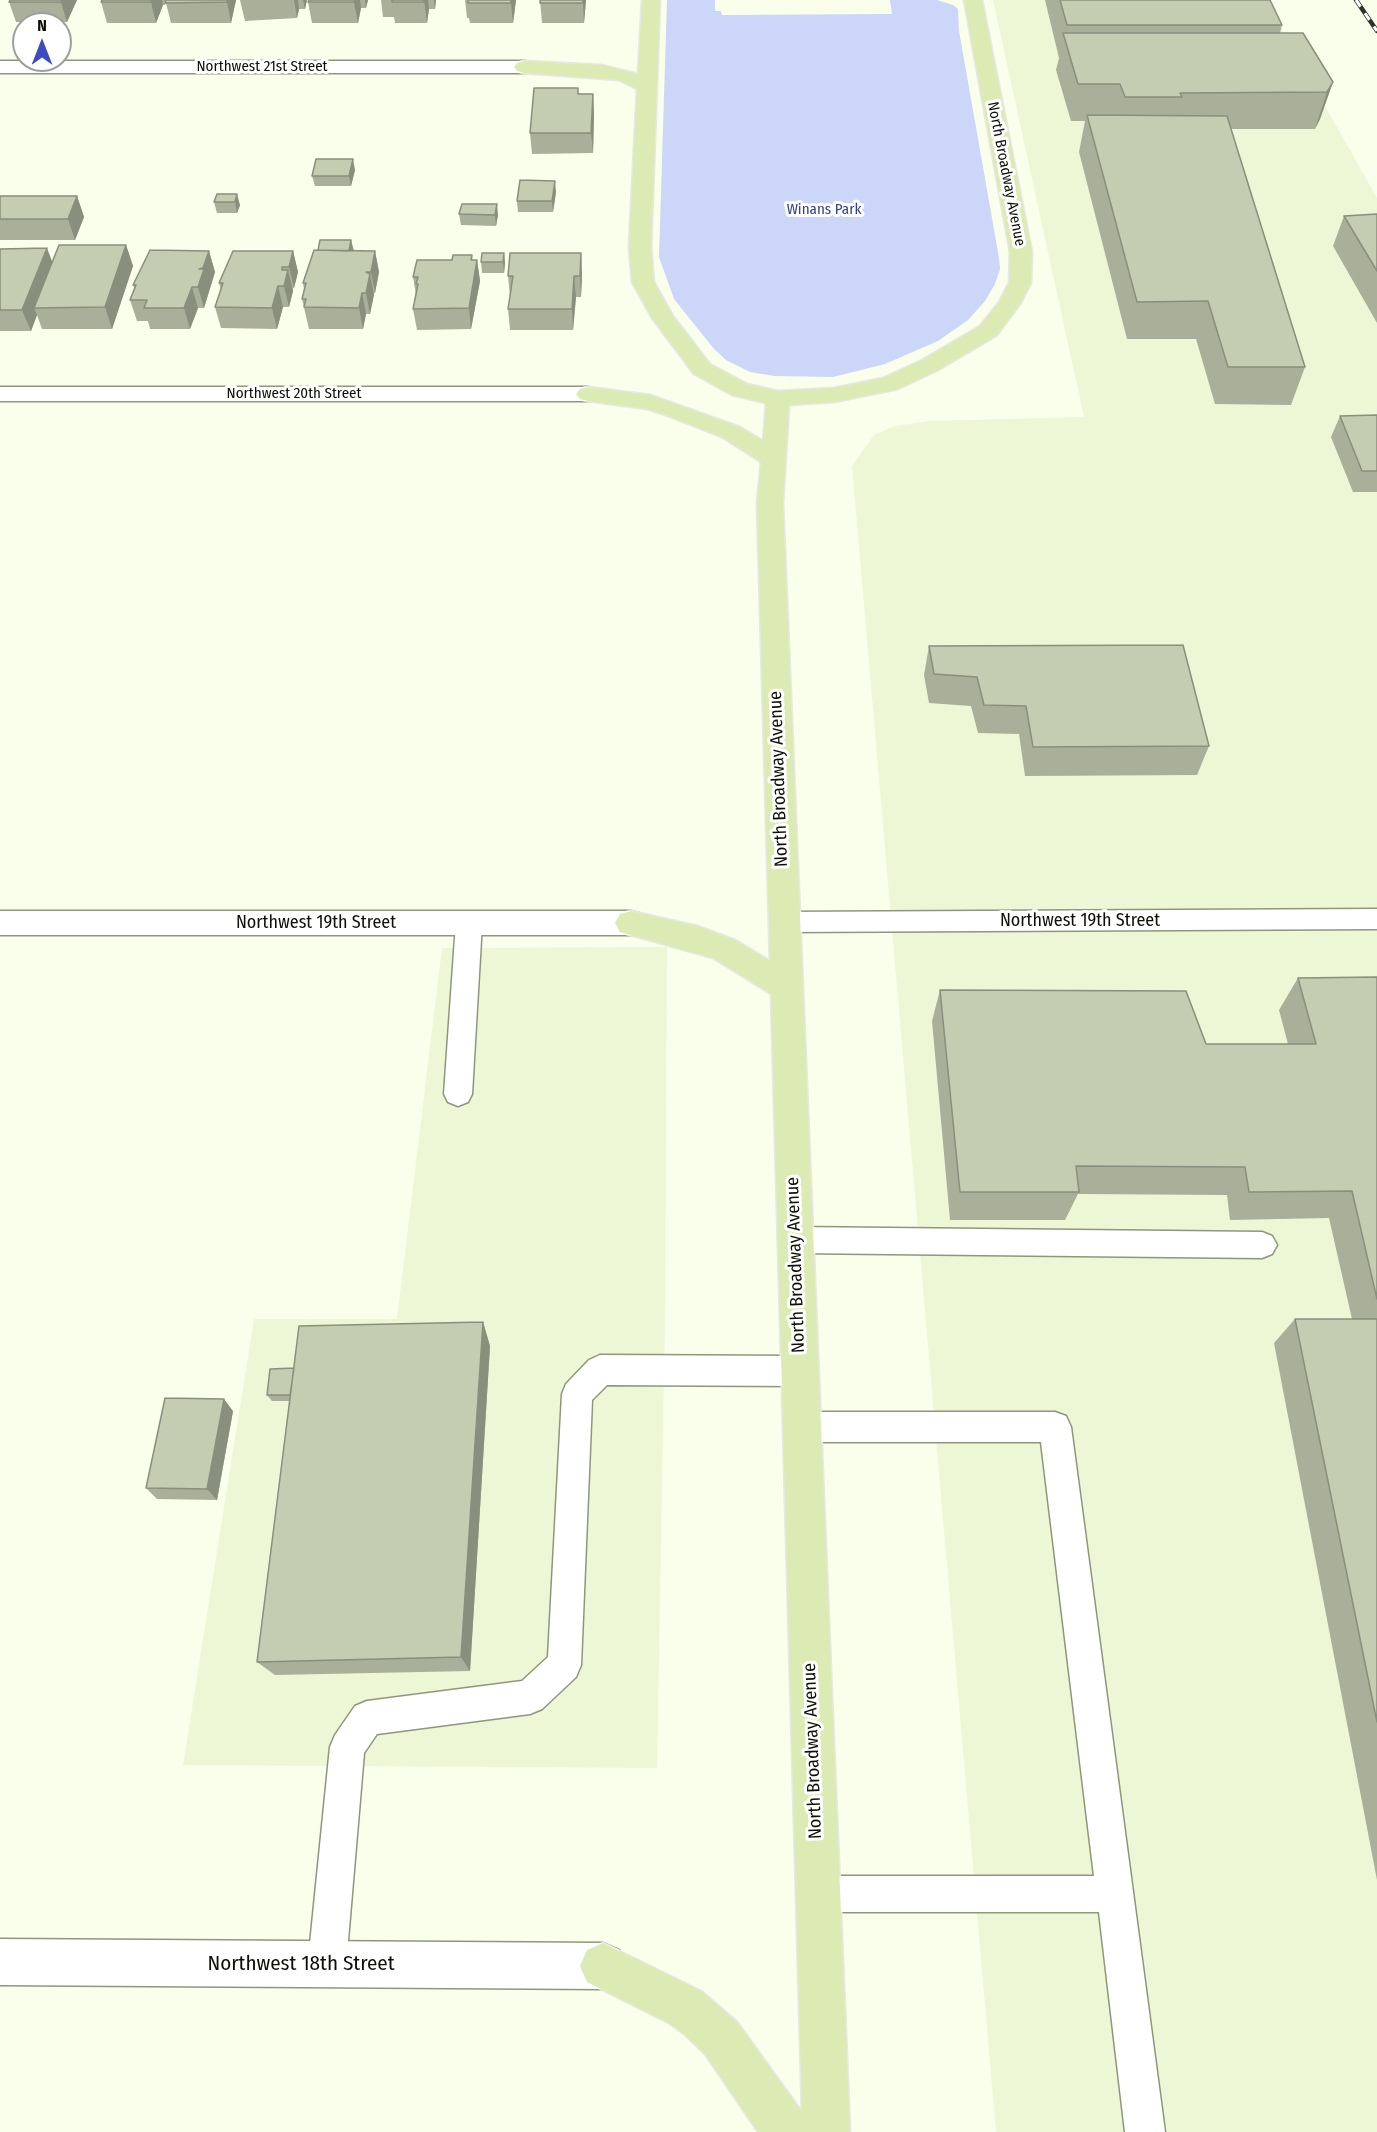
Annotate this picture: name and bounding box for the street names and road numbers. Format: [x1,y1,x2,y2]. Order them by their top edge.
street label: Northwest 21st Street [197,58,327,76]
street label: North Broadway Avenue [983,100,1029,248]
street label: Northwest 20th Street [227,385,361,403]
street label: North Broadway Avenue [765,691,793,867]
street label: Northwest 19th Street [1000,910,1160,932]
street label: Northwest 19th Street [236,912,396,934]
street label: North Broadway Avenue [782,1177,810,1353]
street label: North Broadway Avenue [799,1663,827,1839]
street label: Northwest 18th Street [207,1951,395,1977]

